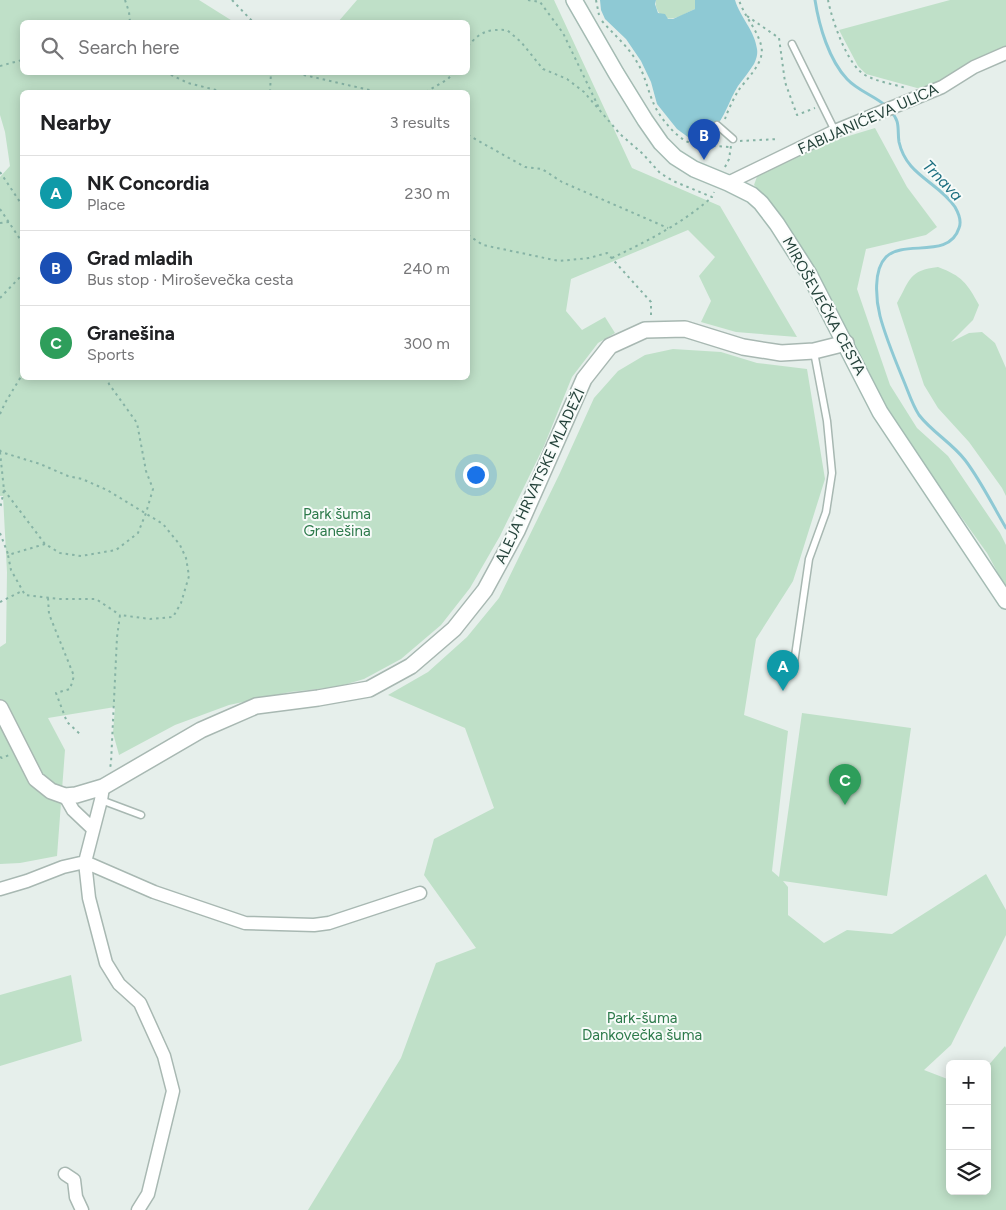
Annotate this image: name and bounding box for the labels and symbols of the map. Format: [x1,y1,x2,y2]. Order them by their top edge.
street label: FABIJANIĆEVA ULICA [795,80,941,158]
pin: B [688,119,720,160]
water label: Trnava [919,156,967,205]
street label: MIROŠEVEČKA CESTA [778,234,870,378]
street label: ALEJA HRVATSKE MLADEŽI [491,385,589,567]
your location [463,462,489,488]
park label: Park šuma Granešina [303,505,371,540]
pin: A [767,650,799,691]
pin: C [829,764,861,805]
park label: Park-šuma Dankovečka šuma [582,1009,702,1044]

